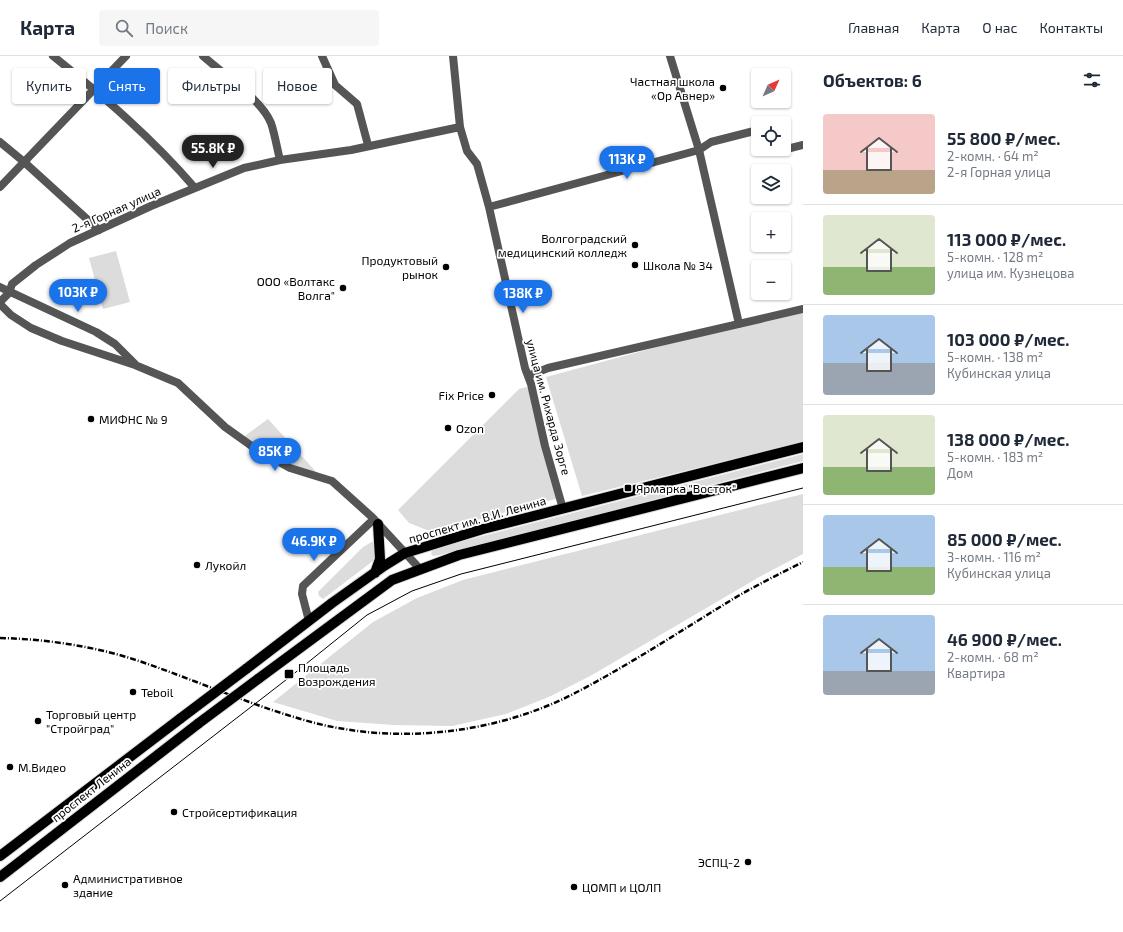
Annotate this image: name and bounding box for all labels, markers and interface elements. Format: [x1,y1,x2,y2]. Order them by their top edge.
search box [99,10,379,46]
text: Карта [20,16,75,39]
icon: search [113,17,135,39]
text: Поиск [145,19,188,37]
text: Главная [848,19,899,36]
text: Карта [921,19,960,36]
text: О нас [982,19,1018,36]
text: Контакты [1040,19,1103,36]
chip: Купить [12,68,86,104]
chip: Снять [94,68,160,104]
chip: Фильтры [168,68,255,104]
chip: Новое [263,68,332,104]
north arrow [751,68,791,108]
map controls [751,68,791,300]
icon: filters [1081,69,1103,91]
text: Объектов: 6 [823,70,922,90]
place label: Частная школа «Ор Авнер» [630,74,715,102]
marker: Частная школа «Ор Авнер» [718,83,728,93]
button: locate [751,116,791,156]
text: 55 800 ₽/мес. [947,128,1060,148]
icon: home [855,130,903,178]
pin: 55.8K ₽ [176,135,250,169]
text: 55.8K ₽ [191,140,235,156]
pin: 113K ₽ [594,146,660,180]
text: 2-комн. · 64 m² [947,148,1039,164]
text: 113K ₽ [608,151,646,167]
button: layers [751,164,791,204]
text: 2-я Горная улица [947,164,1051,180]
street label: 2-я Горная улица [69,183,163,236]
button: + [751,212,791,252]
text: 113 000 ₽/мес. [947,229,1066,249]
place label: Волгоградский медицинский колледж [498,231,628,259]
icon: home [855,231,903,279]
marker: Волгоградский медицинский колледж [630,240,640,250]
text: 5-комн. · 128 m² [947,249,1043,265]
place label: Продуктовый рынок [362,253,439,281]
place label: Школа № 34 [643,258,713,272]
marker: Школа № 34 [630,260,640,270]
button: − [751,260,791,300]
marker: Продуктовый рынок [441,262,451,272]
text: улица им. Кузнецова [947,265,1074,281]
place label: ООО «Волтакс Волга" [257,274,335,302]
pin: 103K ₽ [45,279,111,313]
pin: 138K ₽ [490,280,556,314]
marker: ООО «Волтакс Волга" [338,283,348,293]
text: 103K ₽ [58,284,98,300]
text: 138K ₽ [503,285,543,301]
text: 103 000 ₽/мес. [947,329,1069,349]
icon: home [855,331,903,379]
street label: улица им. Рихарда Зорге [523,337,574,477]
text: 5-комн. · 138 m² [947,349,1043,365]
text: Кубинская улица [947,365,1051,381]
place label: Fix Price [438,388,484,402]
marker: Fix Price [487,390,497,400]
place label: МИФНС № 9 [99,412,168,426]
marker: МИФНС № 9 [86,414,96,424]
place label: Ozon [456,421,484,435]
marker: Ozon [443,423,453,433]
text: 138 000 ₽/мес. [947,429,1069,449]
icon: home [855,431,903,479]
pin: 85K ₽ [247,438,303,472]
text: 85K ₽ [258,443,292,459]
text: 5-комн. · 183 m² [947,449,1043,465]
text: Дом [947,465,973,481]
place label: Ярмарка "Восток" [636,481,736,495]
marker: Ярмарка "Восток" [623,483,633,493]
street label: проспект им. В.И. Ленина [407,493,547,545]
pin: 46.9K ₽ [277,528,351,562]
text: 85 000 ₽/мес. [947,529,1062,549]
icon: home [855,531,903,579]
text: 46.9K ₽ [291,533,337,549]
text: 3-комн. · 116 m² [947,549,1041,565]
place label: Лукойл [205,558,246,573]
marker: Лукойл [192,560,202,570]
text: Кубинская улица [947,565,1051,581]
text: 46 900 ₽/мес. [947,629,1062,649]
icon: home [855,631,903,679]
text: 2-комн. · 68 m² [947,649,1039,665]
place label: Площадь Возрождения [298,660,375,688]
text: Квартира [947,665,1006,681]
marker: Площадь Возрождения [283,668,295,680]
place label: Teboil [141,685,174,699]
marker: Teboil [128,687,138,697]
place label: Торговый центр "Стройград" [46,707,136,735]
marker: Торговый центр "Стройград" [33,716,43,726]
street label: проспект Ленина [48,754,134,824]
place label: М.Видео [18,760,66,774]
marker: М.Видео [5,762,15,772]
place label: Стройсертификация [182,805,297,819]
marker: Стройсертификация [169,807,179,817]
place label: ЭСПЦ-2 [698,855,740,869]
marker: ЭСПЦ-2 [743,857,753,867]
place label: Административное здание [73,871,183,899]
marker: Административное здание [60,880,70,890]
place label: ЦОМП и ЦОЛП [582,880,661,894]
marker: ЦОМП и ЦОЛП [569,882,579,892]

